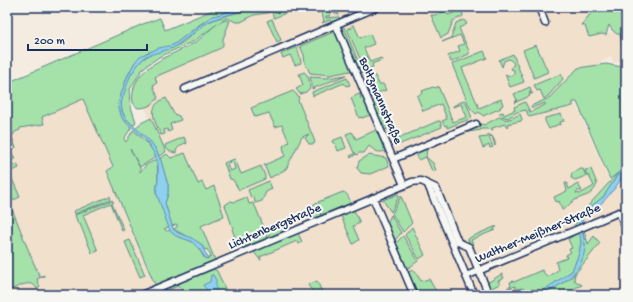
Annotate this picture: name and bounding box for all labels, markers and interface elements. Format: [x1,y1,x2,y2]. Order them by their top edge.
scale bar [28,26,147,52]
text: 200 m [34,35,65,49]
street label: Boltzmannstraße [355,55,405,147]
street label: Lichtenbergstraße [226,201,324,253]
street label: Walther-Meißner-Straße [473,201,603,267]

